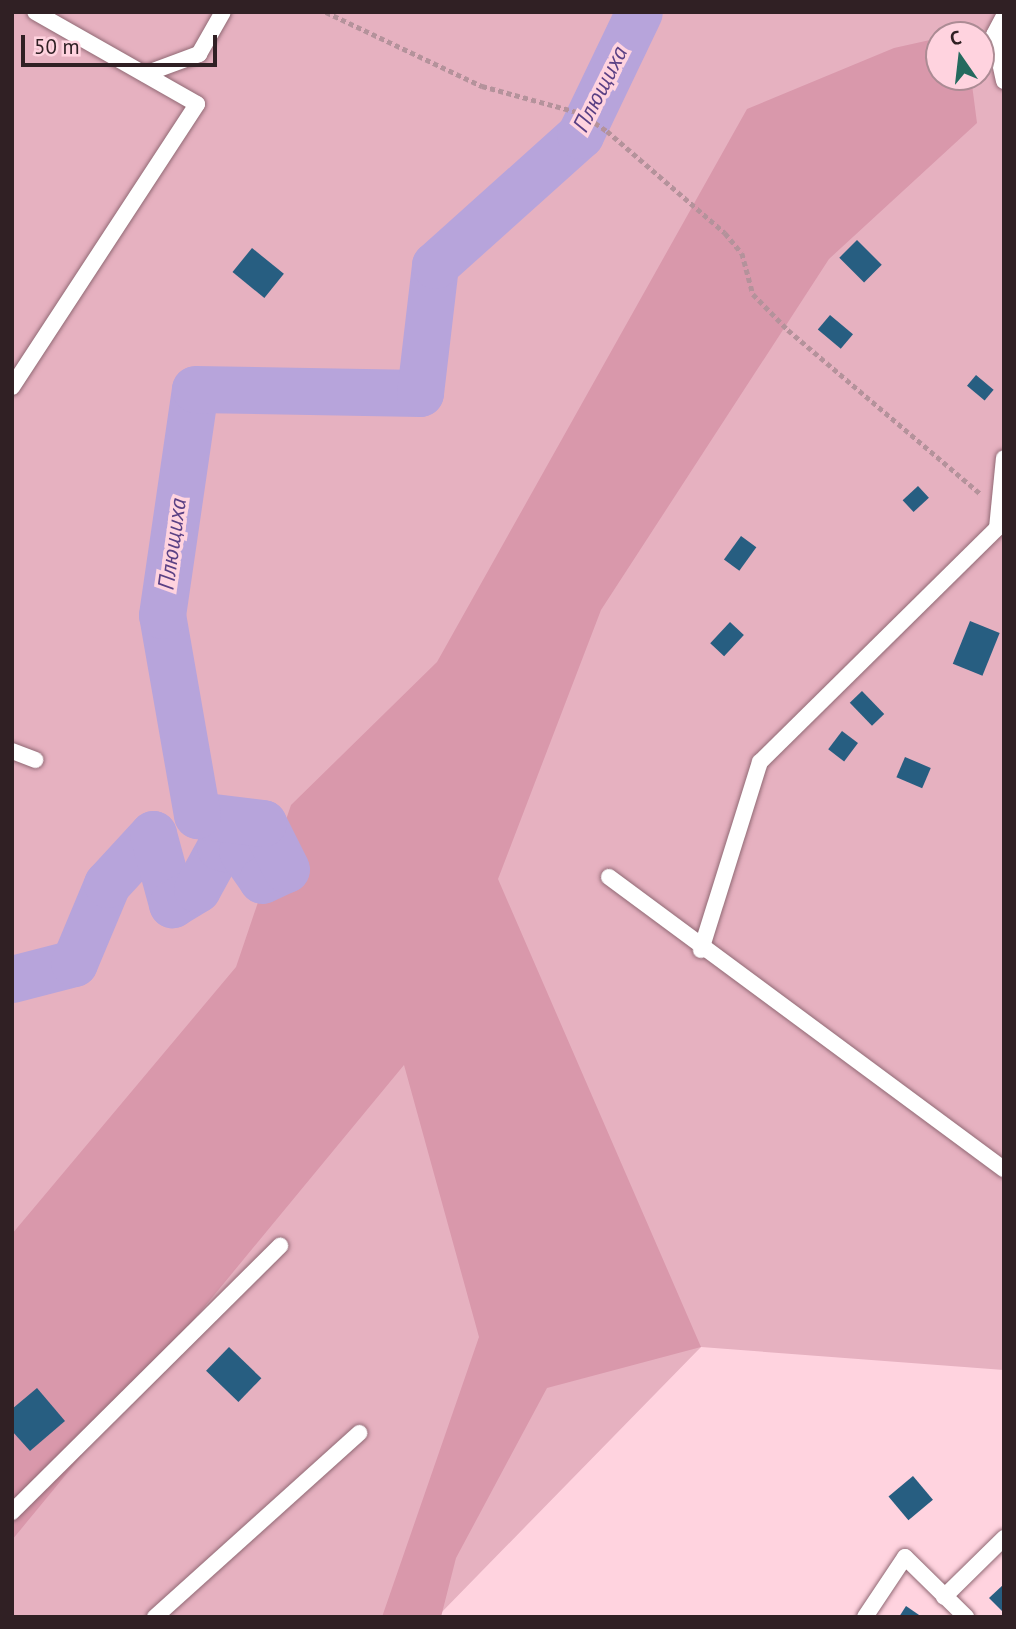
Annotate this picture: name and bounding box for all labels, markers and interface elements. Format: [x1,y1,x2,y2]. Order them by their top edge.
scale bar [24,21,220,65]
north arrow [925,21,995,91]
text: С [947,25,963,50]
text: 50 m [34,33,80,60]
water label: Плющиха [567,42,633,136]
water label: Плющиха [152,496,192,592]

